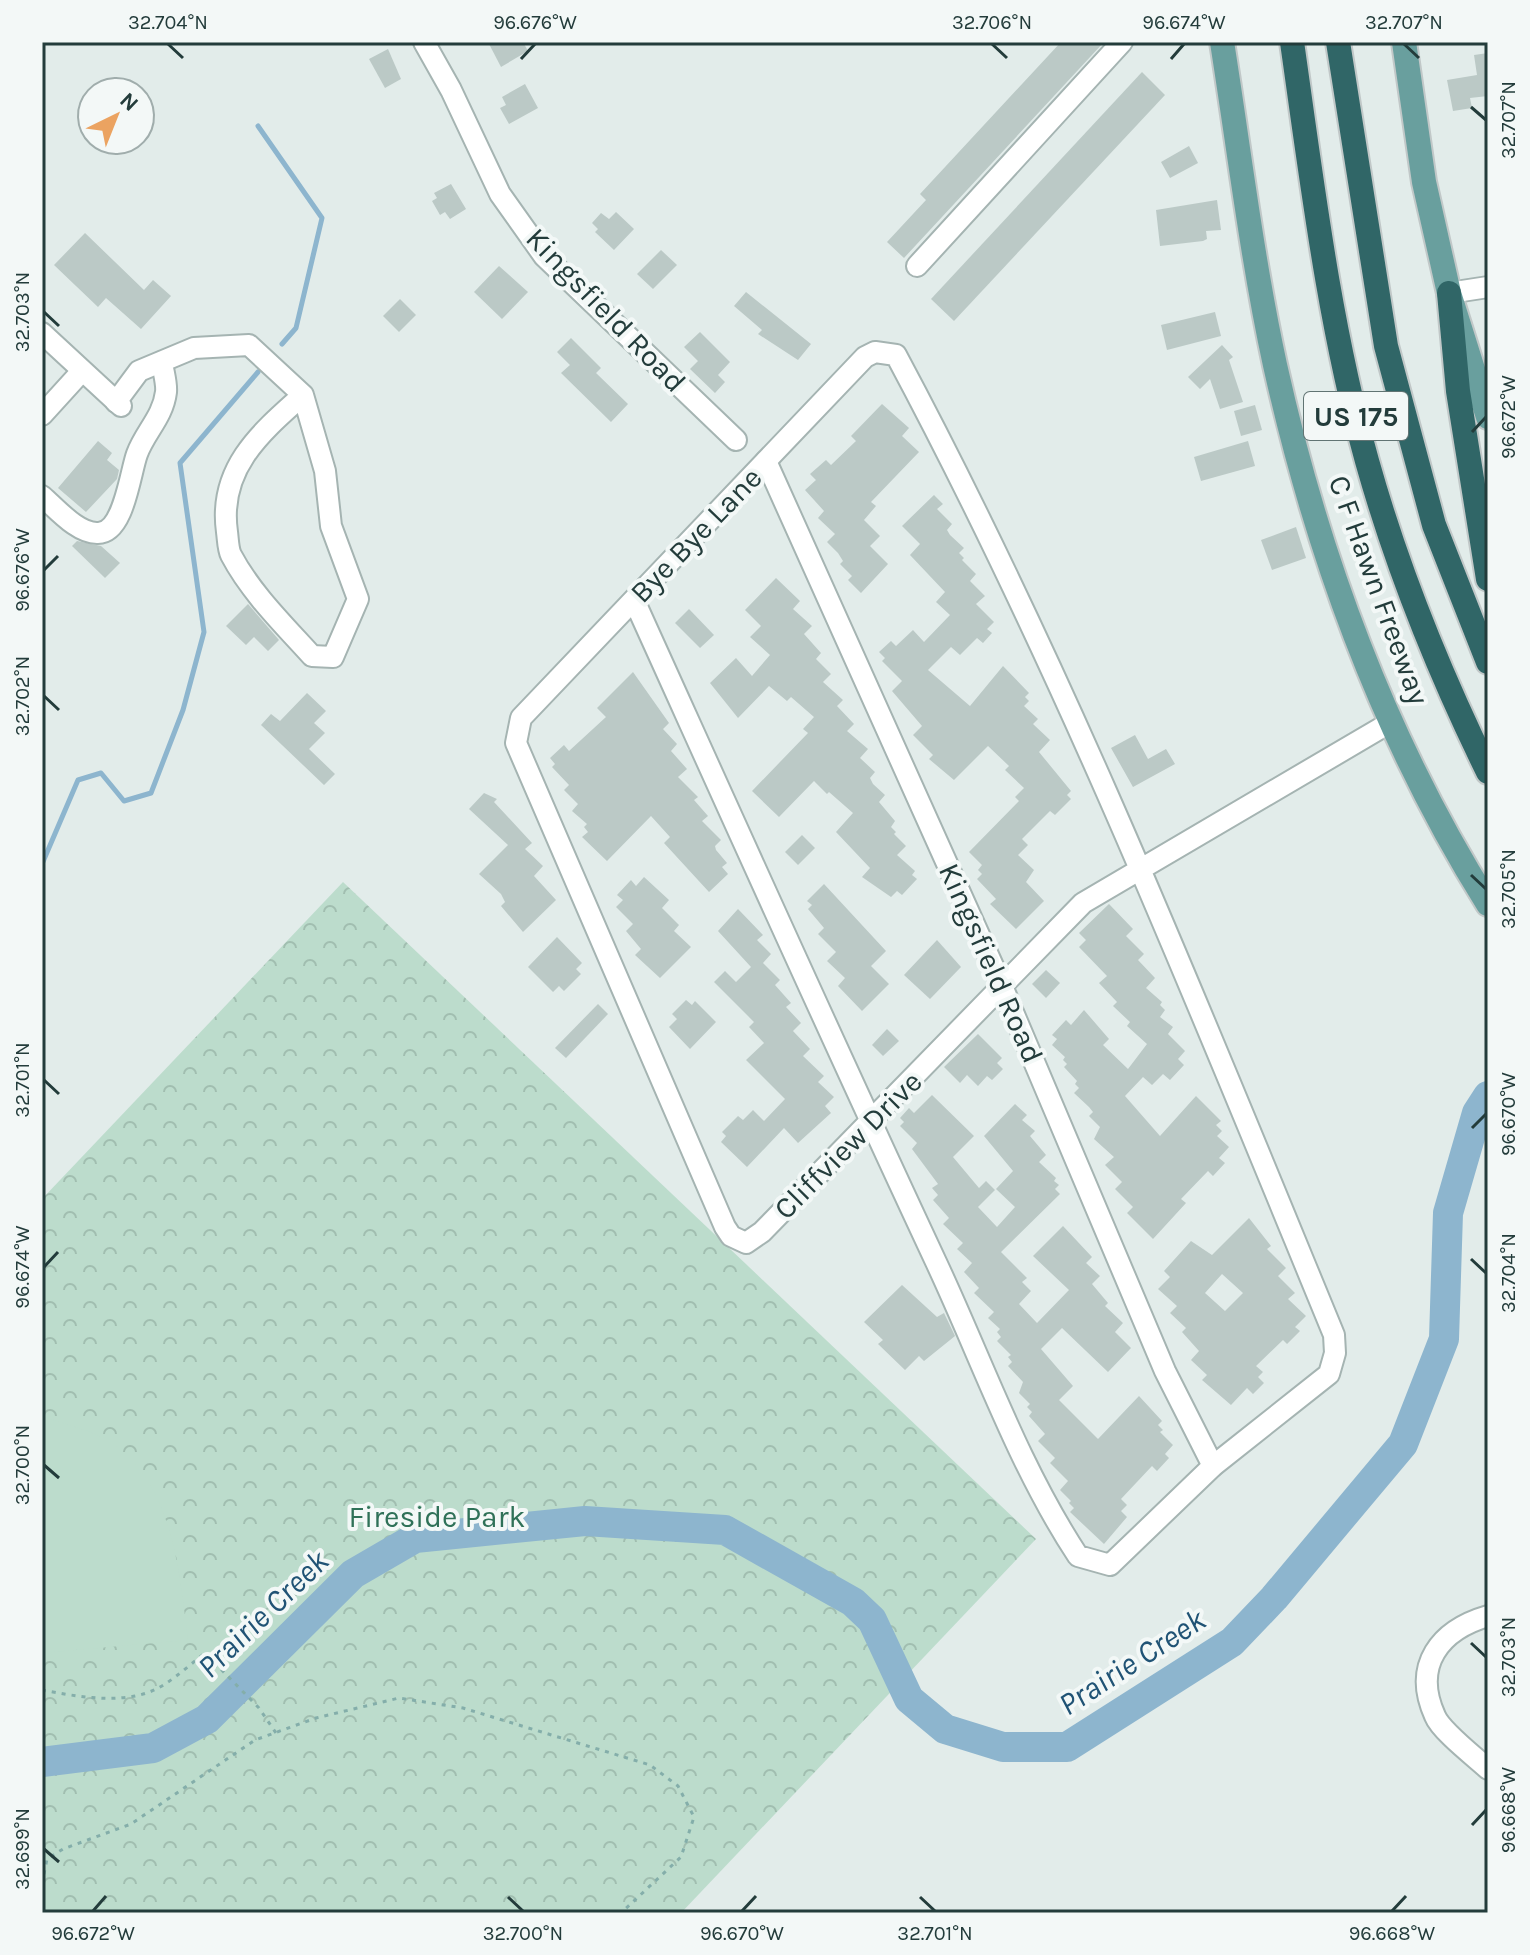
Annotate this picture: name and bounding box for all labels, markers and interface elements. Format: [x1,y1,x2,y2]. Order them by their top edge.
text: 32.704°N [128,11,208,34]
text: 96.676°W [493,11,577,34]
text: 32.706°N [952,11,1032,34]
text: 96.674°W [1142,11,1226,34]
text: 32.707°N [1365,11,1443,34]
north arrow [76,76,156,156]
text: 32.707°N [1497,81,1520,159]
text: N [114,87,144,117]
street label: Kingsfield Road [518,220,694,400]
text: 32.703°N [11,272,34,352]
text: 96.672°W [1497,375,1520,459]
road number: US 175 [1304,392,1408,440]
street label: Bye Bye Lane [622,460,770,610]
street label: C F Hawn Freeway [1321,470,1437,710]
text: 96.676°W [11,528,34,612]
text: 32.702°N [11,656,34,736]
text: 32.705°N [1497,849,1520,929]
street label: Kingsfield Road [931,857,1051,1069]
text: 32.701°N [11,1042,34,1118]
street label: Cliffview Drive [766,1063,930,1227]
text: 96.670°W [1497,1072,1520,1156]
text: 96.674°W [11,1225,34,1309]
text: 32.704°N [1497,1233,1520,1313]
text: 32.700°N [11,1425,34,1505]
park label: Fireside Park [349,1499,525,1535]
water label: Prairie Creek [190,1542,337,1685]
water label: Prairie Creek [1052,1600,1213,1723]
text: 32.703°N [1497,1617,1520,1697]
text: 96.668°W [1497,1767,1520,1853]
text: 32.699°N [11,1808,34,1890]
text: 96.672°W [51,1922,135,1945]
text: 32.700°N [483,1922,563,1945]
text: 96.670°W [700,1922,784,1945]
text: 32.701°N [897,1922,973,1945]
text: 96.668°W [1349,1922,1435,1945]

